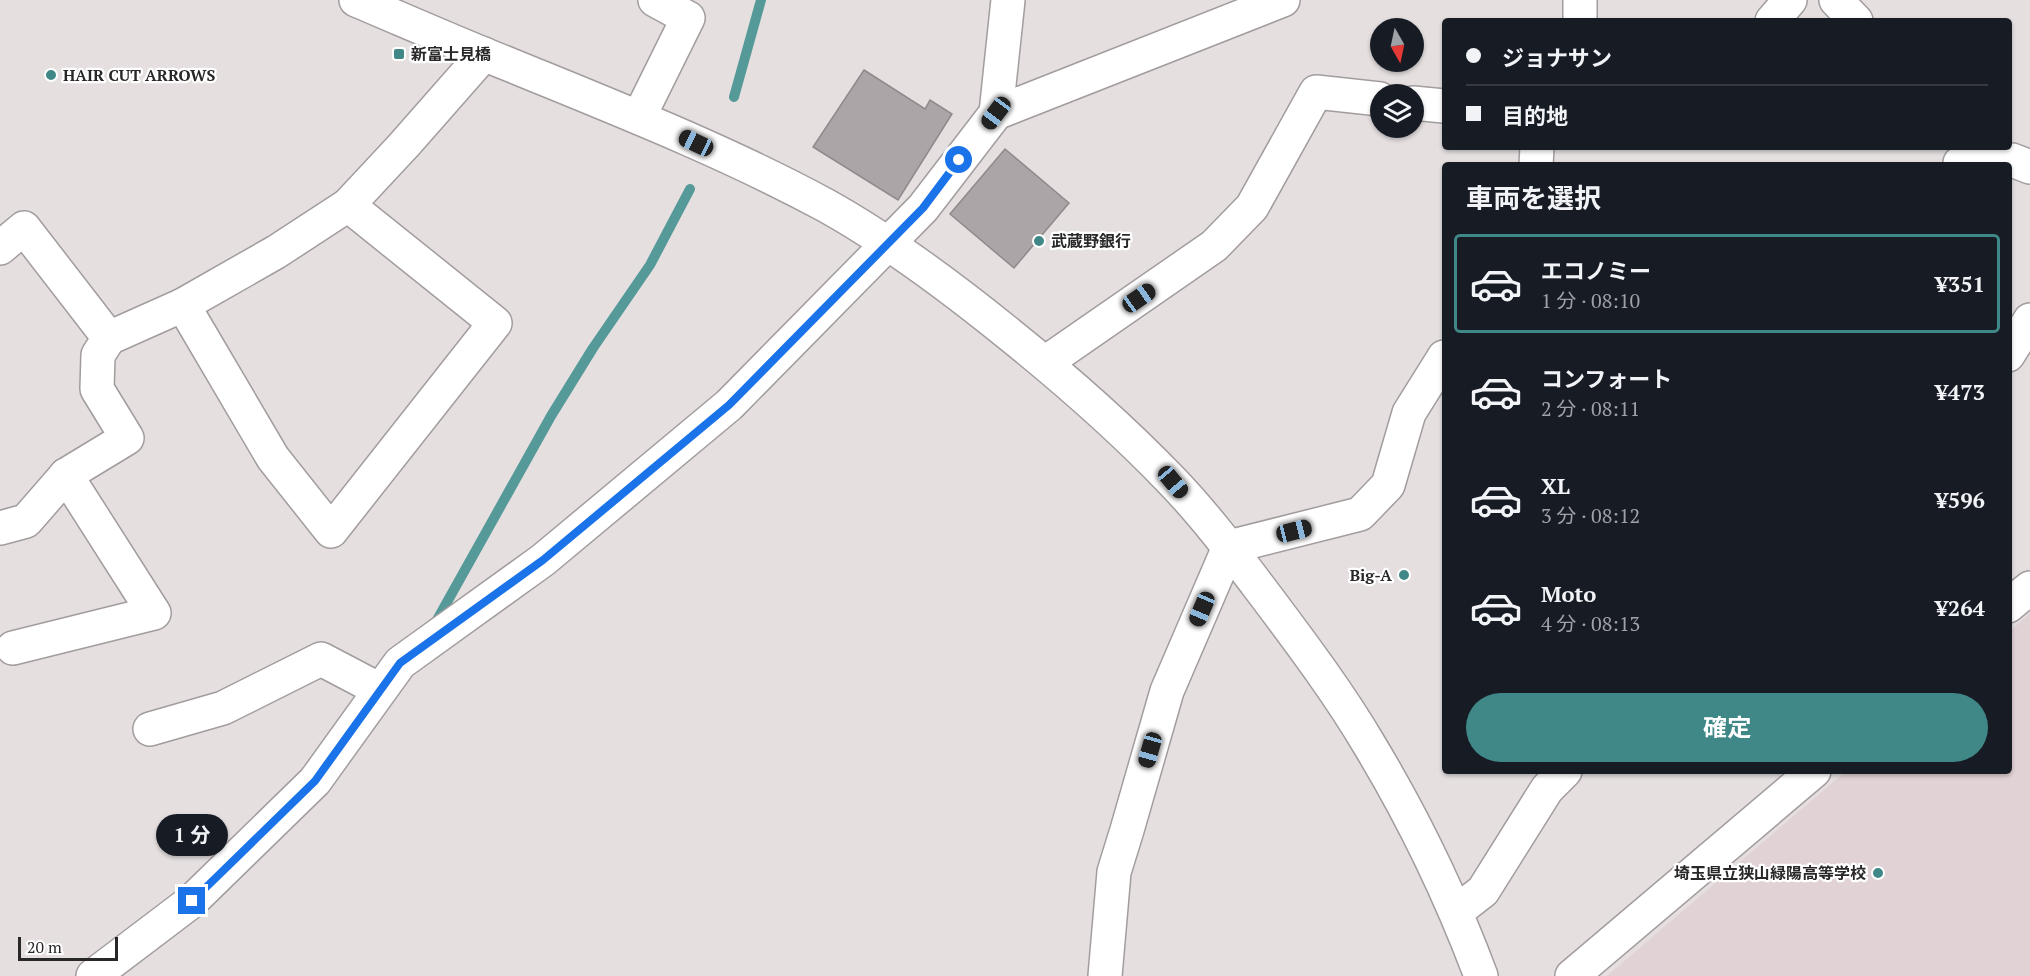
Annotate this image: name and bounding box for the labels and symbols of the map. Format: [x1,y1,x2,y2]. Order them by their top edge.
north arrow [1370,18,1424,72]
place label: 新富士見橋 [411,43,491,65]
marker: 新富士見橋 [392,47,406,61]
place label: HAIR CUT ARROWS [63,64,216,86]
marker: HAIR CUT ARROWS [44,68,58,82]
car [978,93,1014,133]
car [676,127,716,159]
route start [945,146,972,173]
place label: 武蔵野銀行 [1051,230,1131,252]
marker: 武蔵野銀行 [1032,234,1046,248]
car [1119,280,1159,316]
car [1155,462,1191,502]
car [1274,518,1314,544]
place label: Big-A [1350,564,1392,586]
marker: Big-A [1397,568,1411,582]
car [1187,589,1217,629]
car [1136,730,1164,770]
callout: 1 分 [156,814,228,856]
place label: 埼玉県立狭山緑陽高等学校 [1674,862,1866,884]
marker: 埼玉県立狭山緑陽高等学校 [1871,866,1885,880]
route end [178,887,205,914]
scale bar [18,934,118,962]

